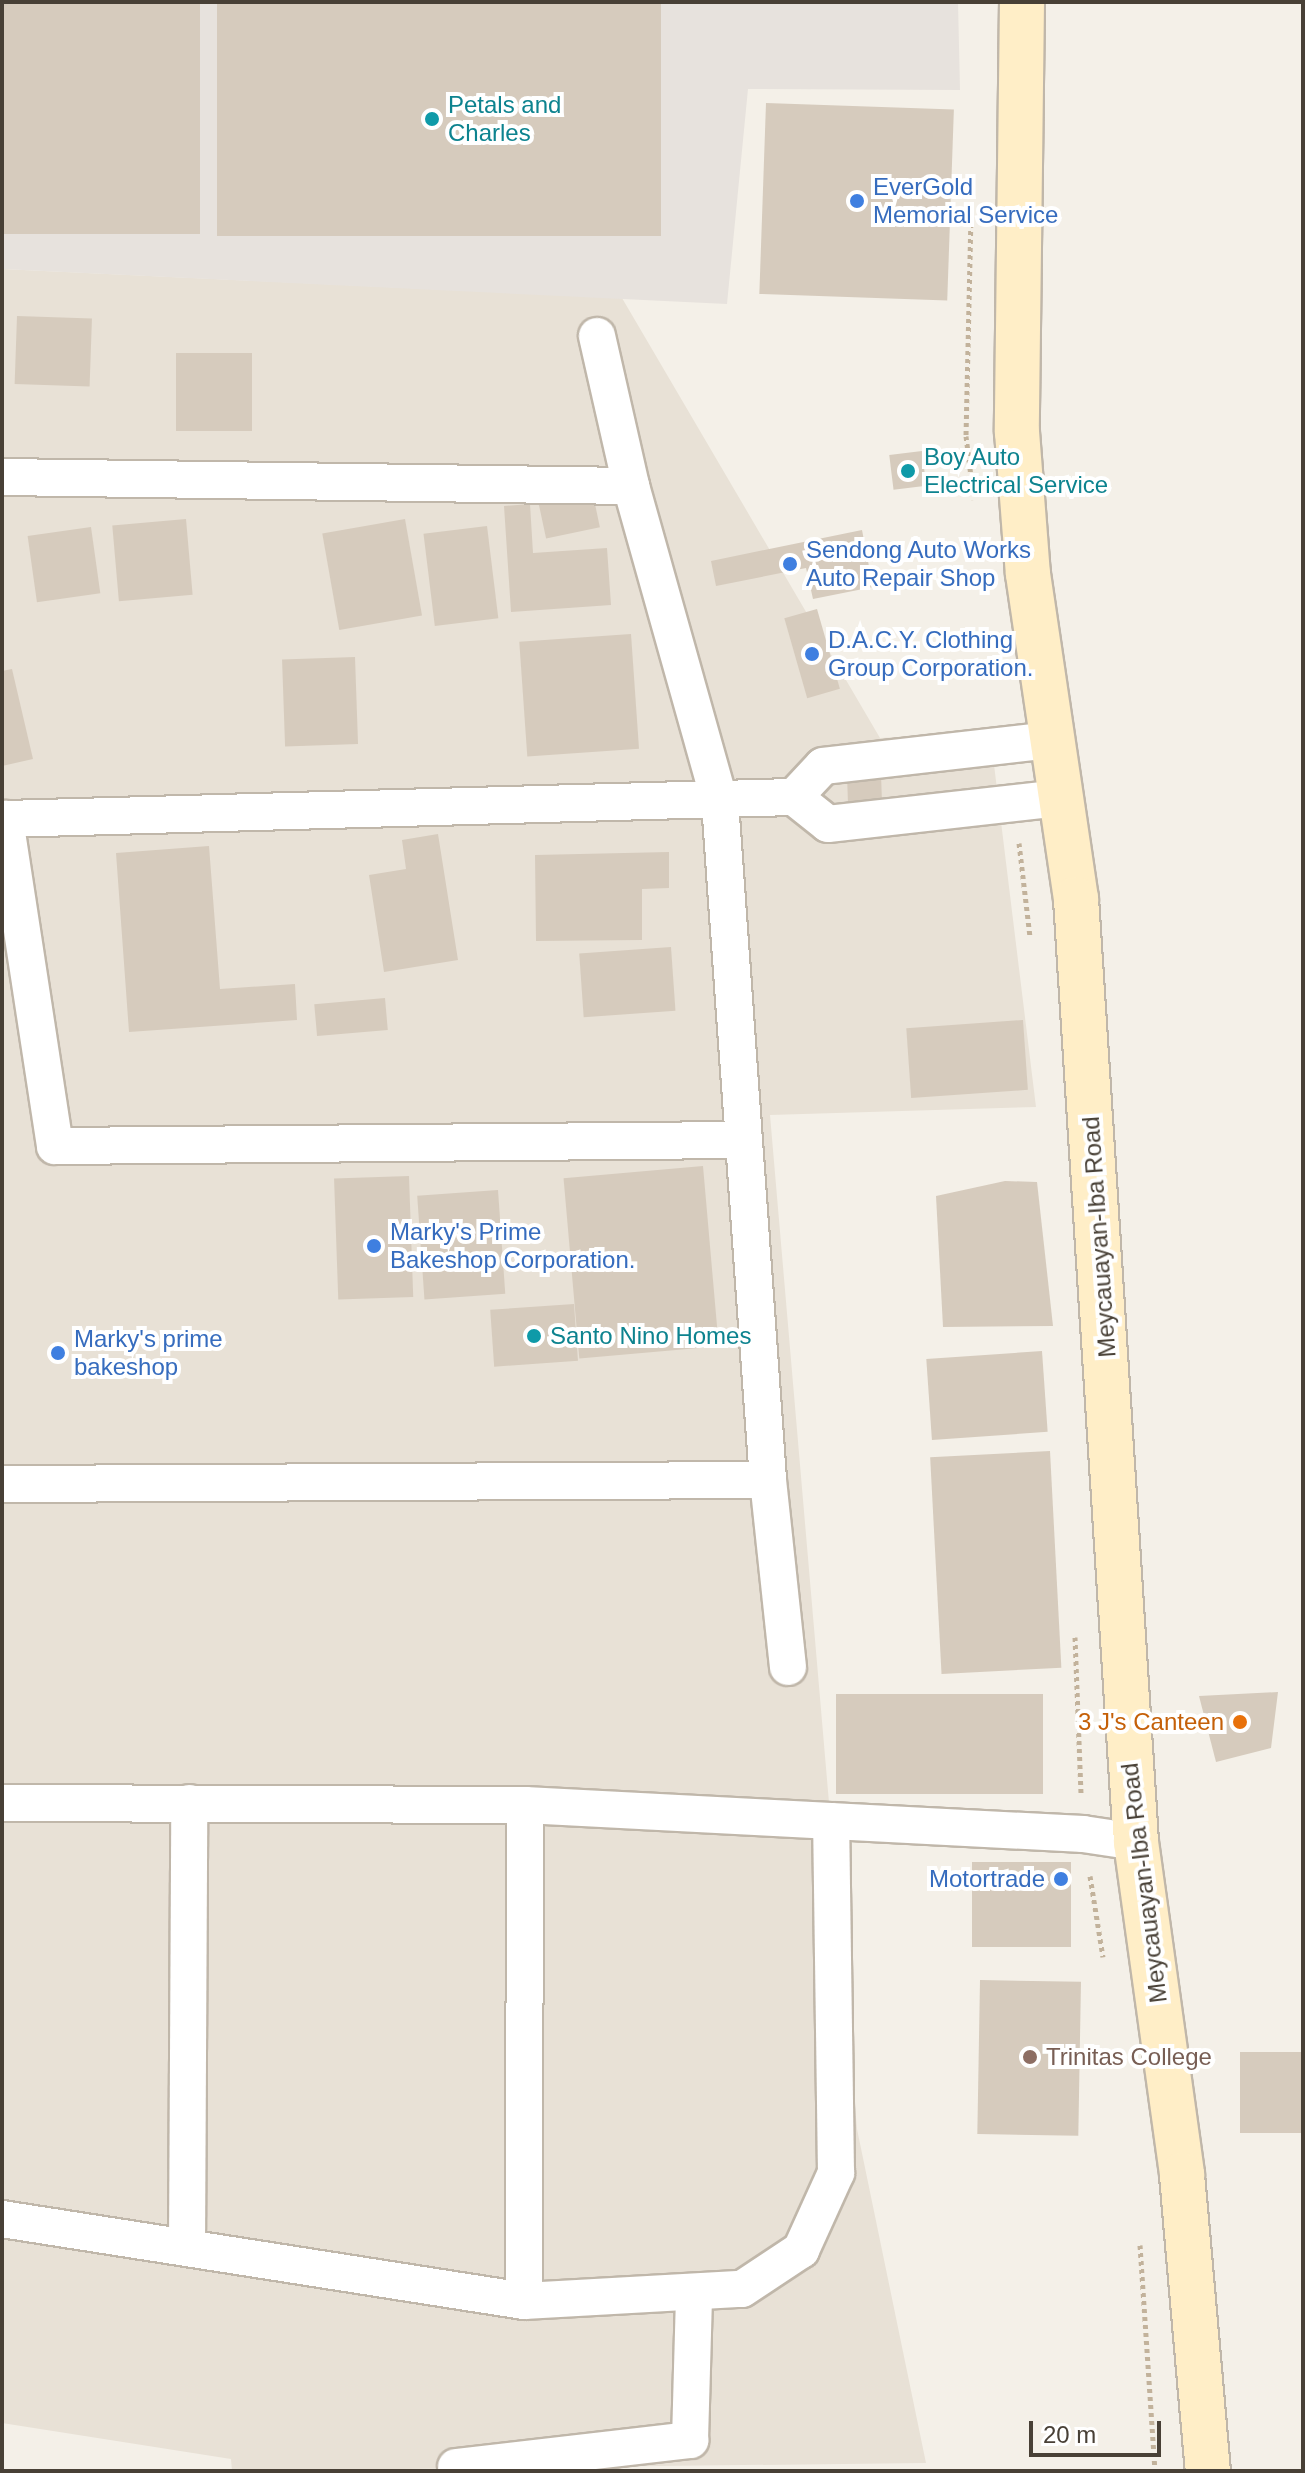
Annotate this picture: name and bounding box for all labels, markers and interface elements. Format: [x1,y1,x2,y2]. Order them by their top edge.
place label: Petals and Charles [448,91,561,147]
marker: Petals and Charles [423,110,441,128]
place label: EverGold Memorial Service [873,173,1058,229]
marker: EverGold Memorial Service [848,192,866,210]
place label: Boy Auto Electrical Service [924,443,1108,499]
marker: Boy Auto Electrical Service [899,462,917,480]
place label: Sendong Auto Works Auto Repair Shop [806,536,1032,592]
marker: Sendong Auto Works Auto Repair Shop [781,555,799,573]
place label: D.A.C.Y. Clothing Group Corporation. [828,626,1033,682]
marker: D.A.C.Y. Clothing Group Corporation. [803,645,821,663]
street label: Meycauayan-Iba Road [1076,1116,1122,1358]
place label: Marky's Prime Bakeshop Corporation. [390,1218,635,1274]
marker: Marky's Prime Bakeshop Corporation. [365,1237,383,1255]
place label: Santo Nino Homes [550,1322,751,1350]
place label: Marky's prime bakeshop [74,1325,223,1381]
marker: Santo Nino Homes [525,1327,543,1345]
marker: Marky's prime bakeshop [49,1344,67,1362]
place label: 3 J's Canteen [1078,1708,1224,1736]
marker: 3 J's Canteen [1231,1713,1249,1731]
street label: Meycauayan-Iba Road [1115,1761,1173,2005]
place label: Motortrade [929,1865,1045,1893]
marker: Motortrade [1052,1870,1070,1888]
place label: Trinitas College [1046,2043,1212,2071]
marker: Trinitas College [1021,2048,1039,2066]
scale bar [1033,2405,1165,2455]
text: 20 m [1043,2421,1096,2448]

